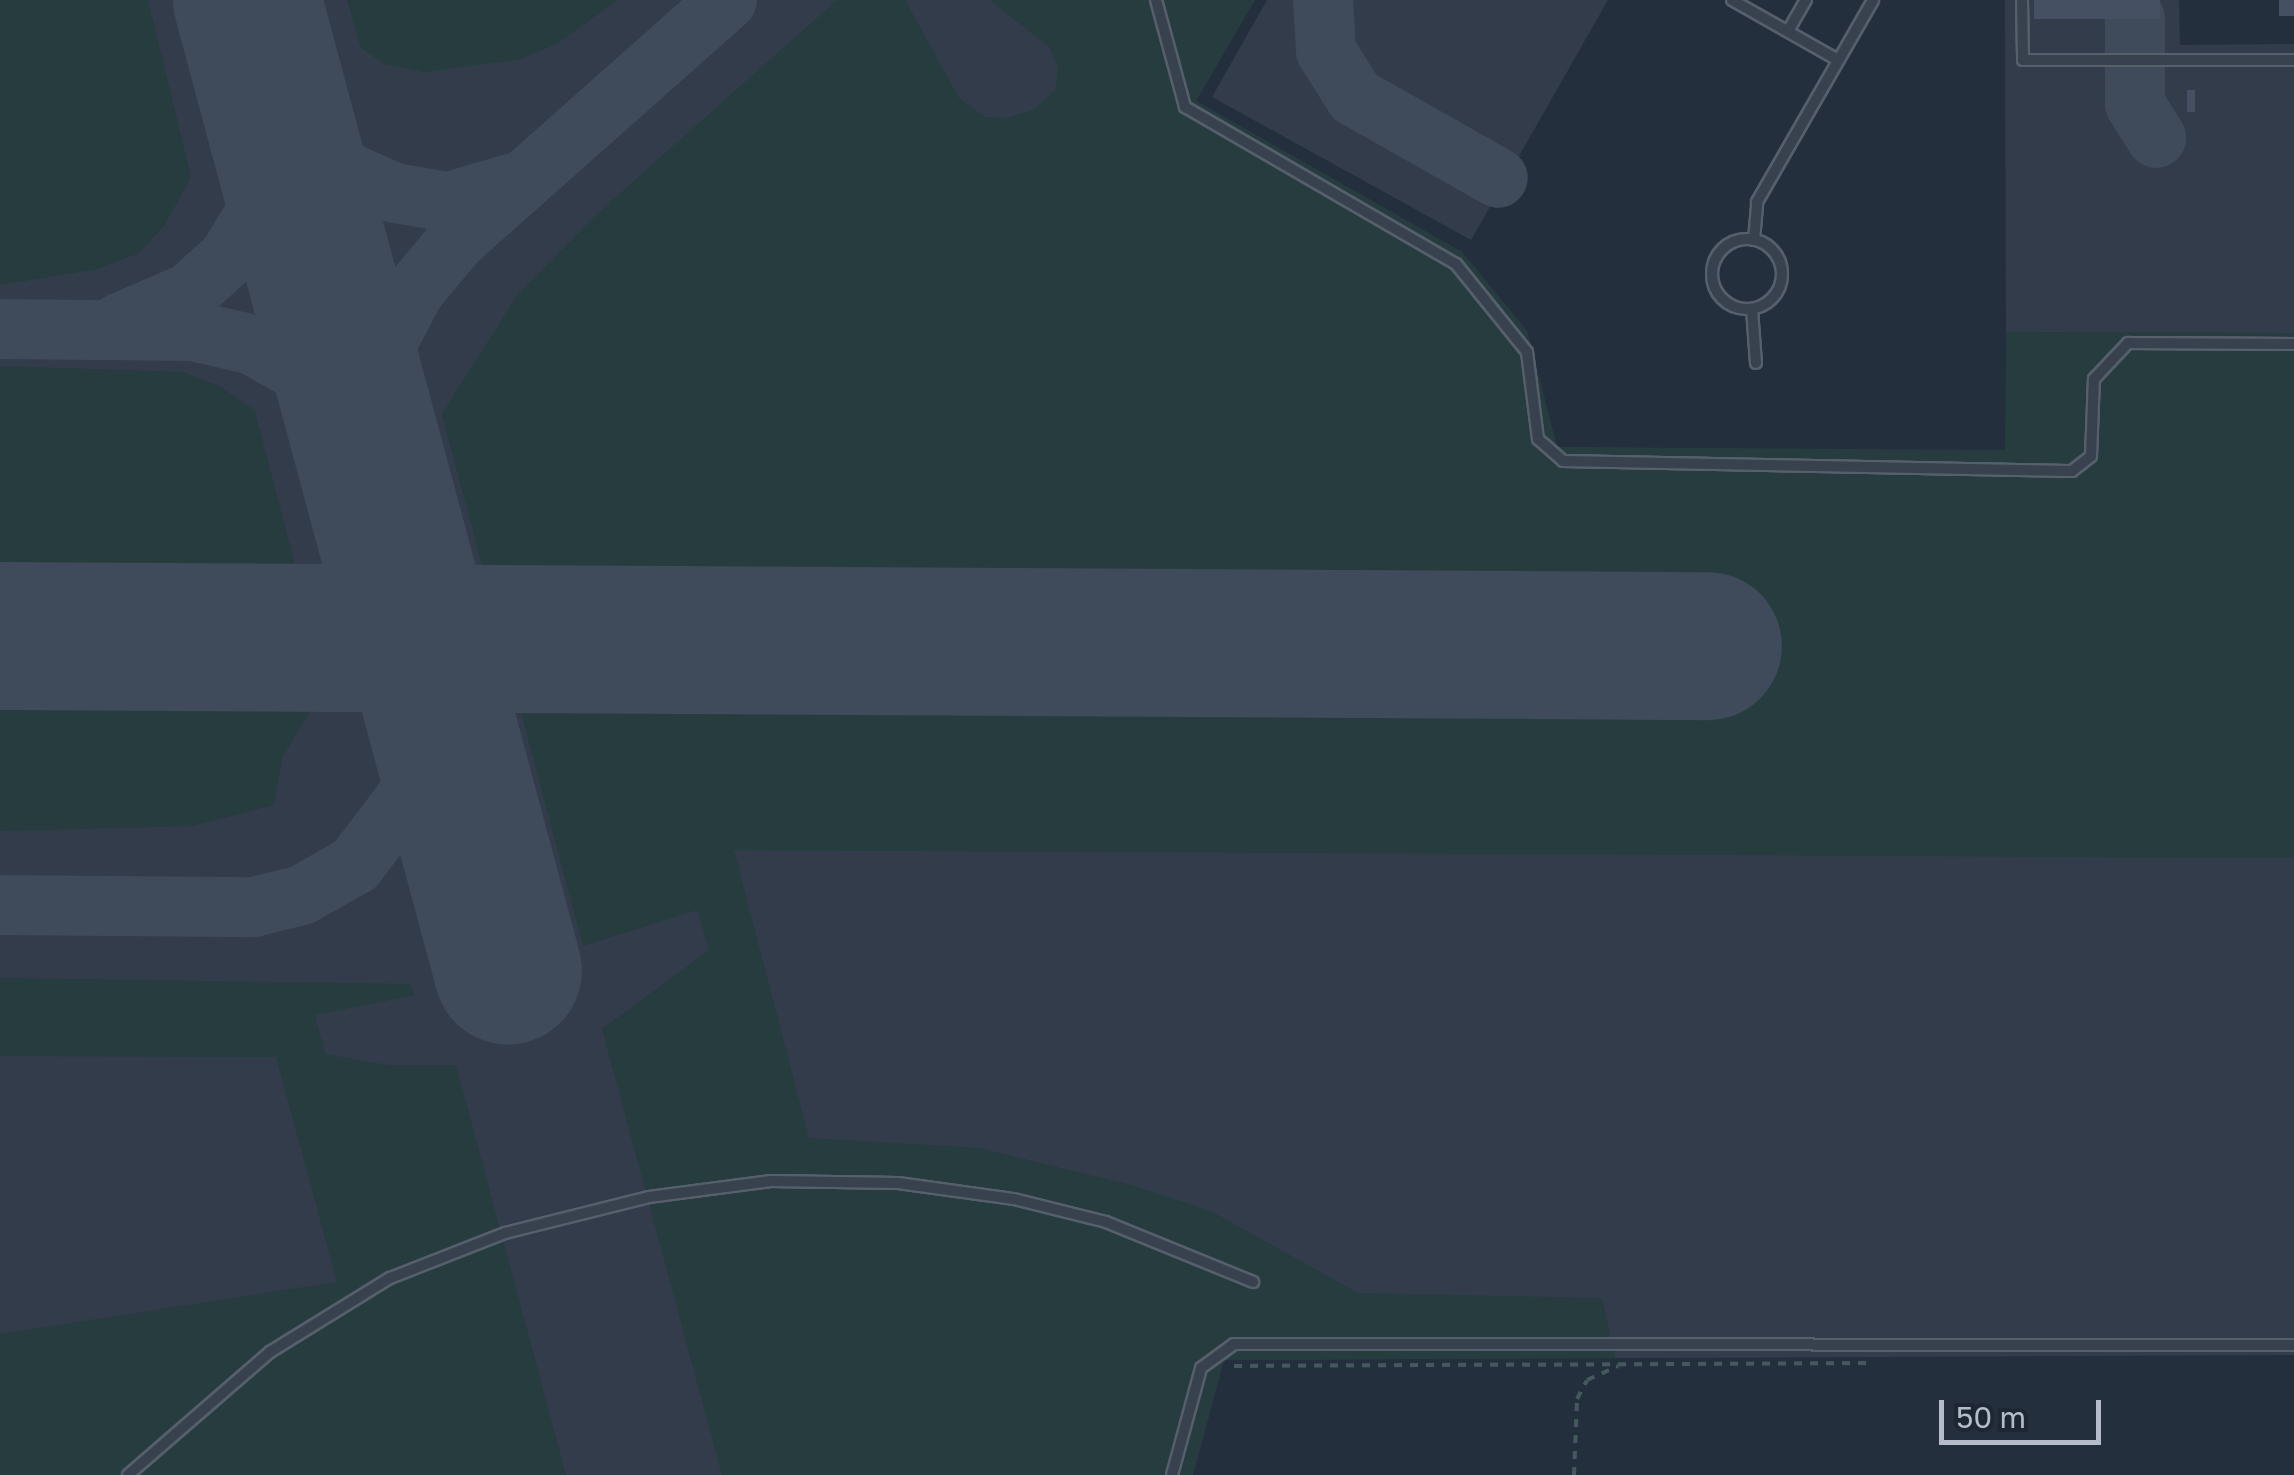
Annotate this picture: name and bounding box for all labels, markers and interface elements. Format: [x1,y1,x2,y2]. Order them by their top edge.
scale bar [1944,1380,2106,1442]
text: 50 m [1956,1399,2026,1435]

